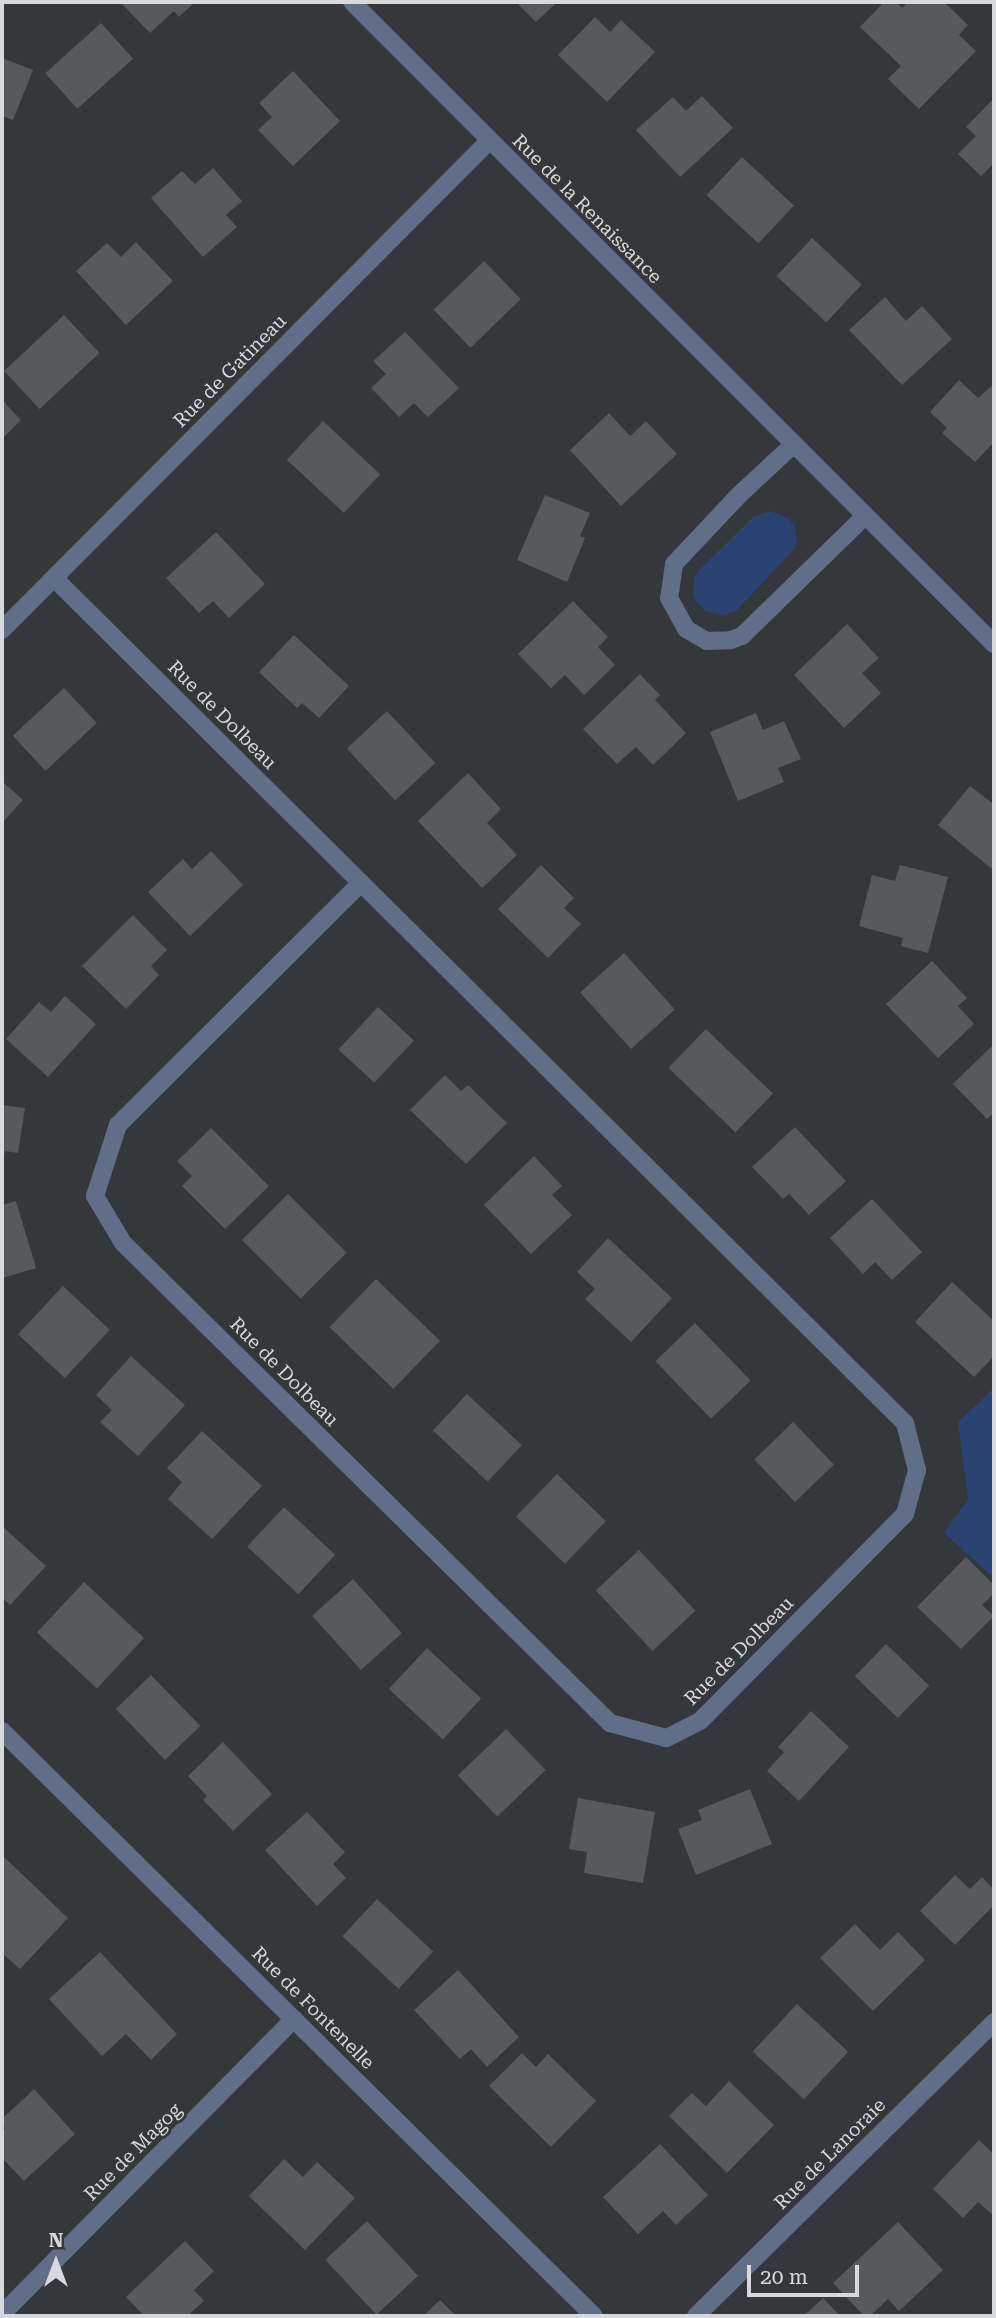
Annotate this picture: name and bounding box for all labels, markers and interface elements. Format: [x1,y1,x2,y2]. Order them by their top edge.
street label: Rue de la Renaissance [508,130,666,288]
street label: Rue de Gatineau [169,310,291,432]
street label: Rue de Dolbeau [163,656,281,774]
street label: Rue de Dolbeau [225,1313,343,1431]
street label: Rue de Dolbeau [680,1592,798,1710]
street label: Rue de Fontenelle [247,1942,379,2074]
street label: Rue de Lanoraie [770,2094,890,2214]
street label: Rue de Magog [80,2099,186,2205]
north arrow [21,2227,91,2297]
text: N [49,2229,63,2252]
scale bar [751,2252,863,2296]
text: 20 m [760,2265,808,2289]

